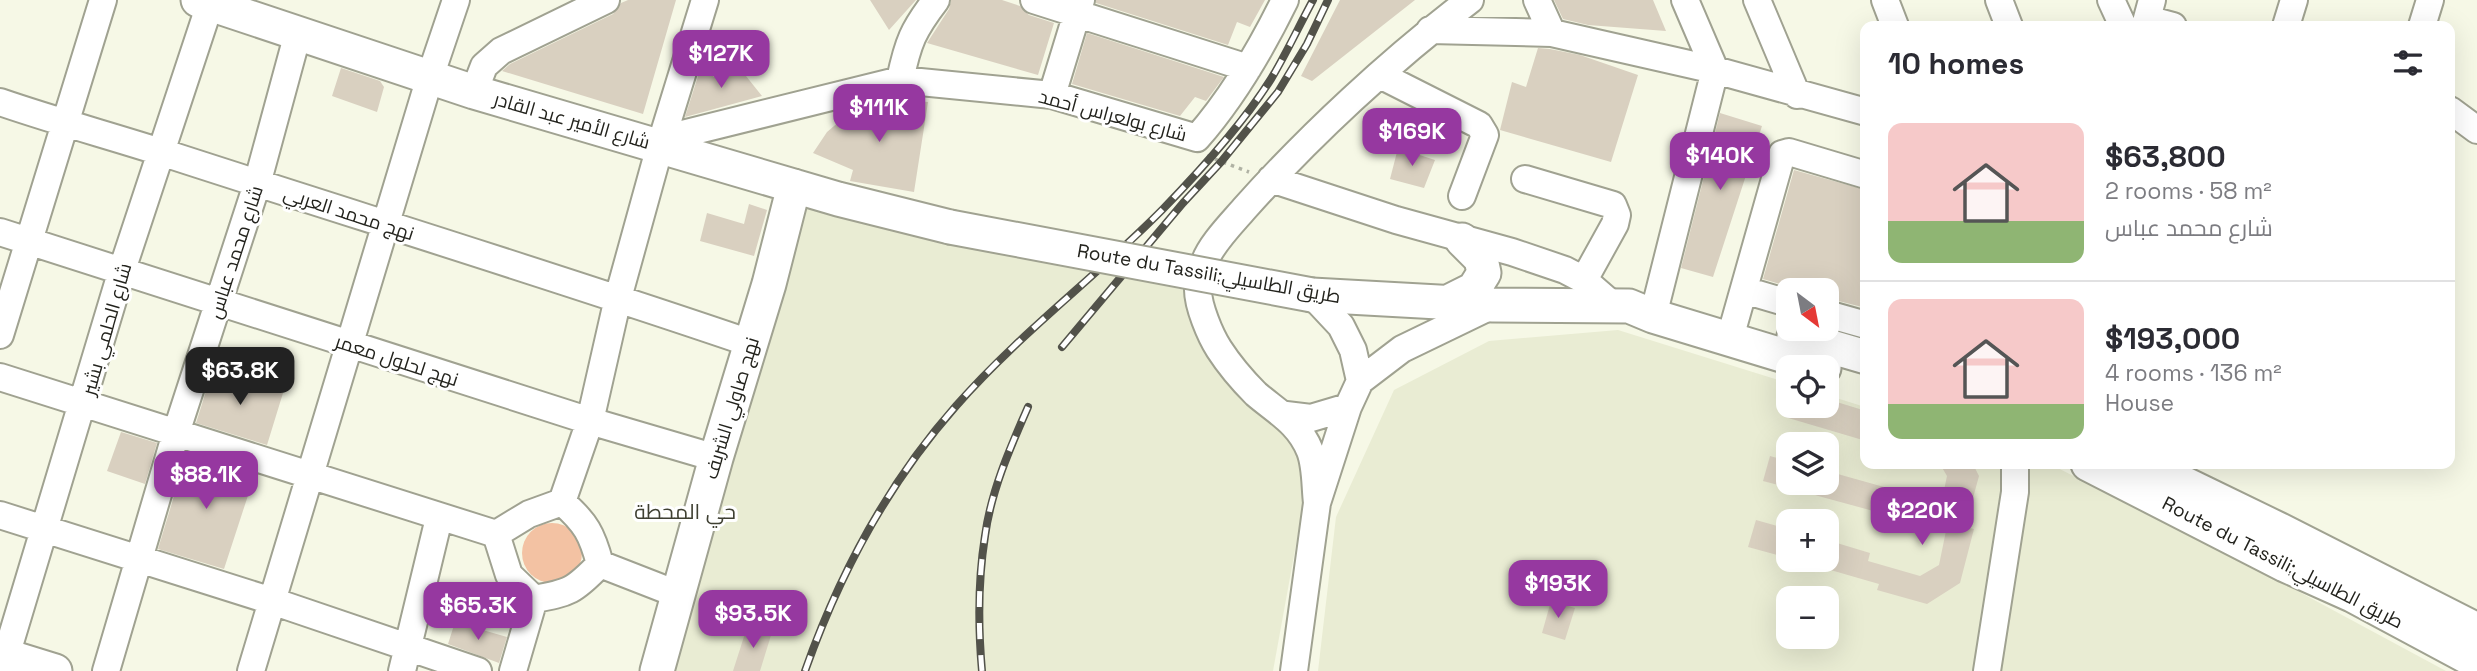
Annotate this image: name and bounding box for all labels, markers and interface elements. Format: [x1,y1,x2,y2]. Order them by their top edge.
pin: $127K [672,31,770,90]
text: $127K [689,38,753,68]
text: 10 homes [1888,44,2024,83]
icon: filters [2389,44,2427,82]
street label: شارع بولعراس أحمد [1036,84,1190,148]
pin: $111K [830,85,928,144]
street label: شارع الأمير عبد القادر [490,86,653,156]
text: $111K [849,92,909,122]
pin: $169K [1363,108,1461,168]
text: $169K [1378,116,1446,146]
pin: $140K [1671,132,1769,192]
text: $63,800 [2105,137,2226,176]
text: $140K [1686,140,1754,170]
icon: home [1944,151,2028,235]
text: 2 rooms · 58 m² [2105,176,2272,206]
street label: نهج محمد العربي [280,181,417,248]
street label: شارع محمد عباس [202,182,270,322]
text: شارع محمد عباس [2105,213,2273,243]
street label: Route du Tassili;طريق الطاسيلي [1075,238,1343,311]
street label: شارع الحلمي بشير [75,260,139,400]
north arrow [1776,278,1839,341]
map controls [1776,278,1839,649]
text: $193,000 [2105,319,2240,358]
icon: home [1944,327,2028,411]
street label: نهج لحلول معمر [331,328,462,393]
street label: نهج صاولي الشربف [698,334,767,483]
pin: $63.8K [183,348,297,407]
text: $63.8K [201,355,279,385]
button: locate [1776,355,1839,418]
text: 4 rooms · 136 m² [2105,358,2282,388]
text: House [2105,388,2174,418]
button: layers [1776,432,1839,495]
pin: $88.1K [149,452,263,511]
text: $88.1K [170,459,242,489]
pin: $220K [1873,488,1971,547]
street label: Route du Tassili;طريق الطاسيلي [2157,491,2407,636]
text: $220K [1887,495,1957,525]
district label: حي المحطة [634,498,736,528]
button: + [1776,509,1839,572]
pin: $193K [1509,560,1607,620]
text: $193K [1525,568,1591,598]
pin: $65.3K [421,582,535,642]
button: − [1776,586,1839,649]
text: $65.3K [439,590,517,620]
pin: $93.5K [696,590,810,650]
text: $93.5K [714,598,792,628]

